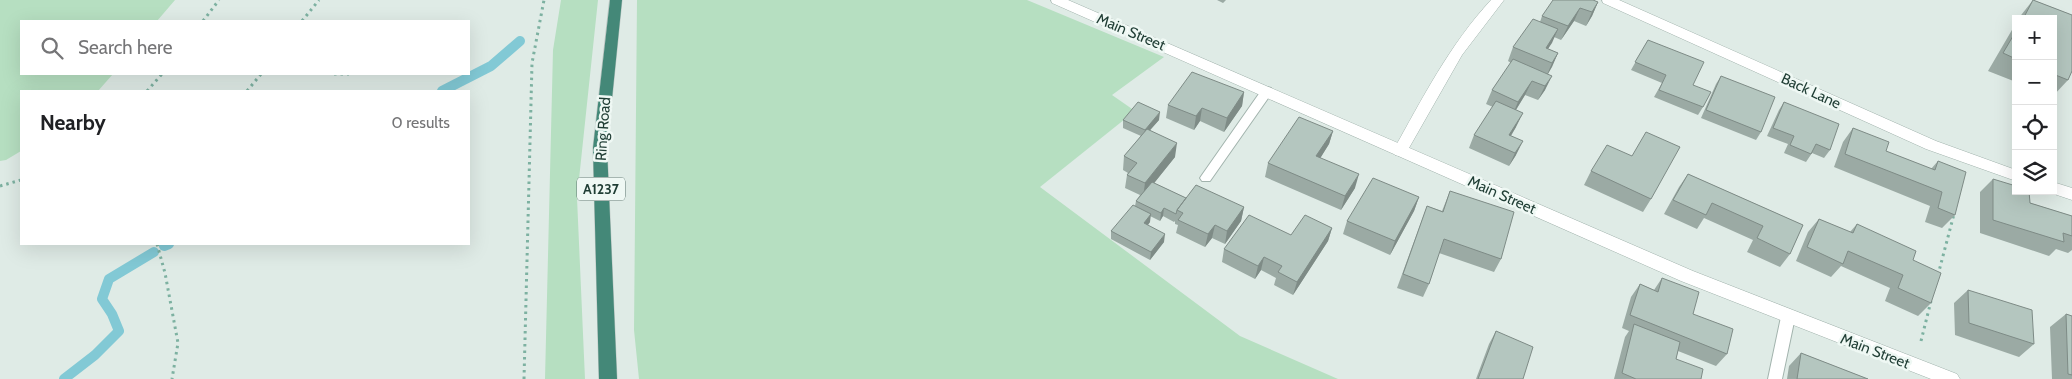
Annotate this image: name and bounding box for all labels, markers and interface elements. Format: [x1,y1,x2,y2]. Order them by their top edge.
street label: Main Street [1094,9,1168,55]
map controls [2012,15,2057,195]
button: + [2012,15,2057,60]
search box [20,20,470,75]
icon: search [38,34,66,62]
text: Search here [78,36,172,59]
button: − [2012,60,2057,105]
street label: Back Lane [1778,69,1844,113]
street label: Ring Road [592,97,614,161]
button: locate [2012,105,2057,150]
text: Nearby [40,110,106,135]
text: 0 results [391,113,450,132]
button: layers [2012,150,2057,195]
street label: Main Street [1465,172,1539,218]
road number: A1237 [577,178,625,200]
street label: Main Street [1838,330,1912,372]

